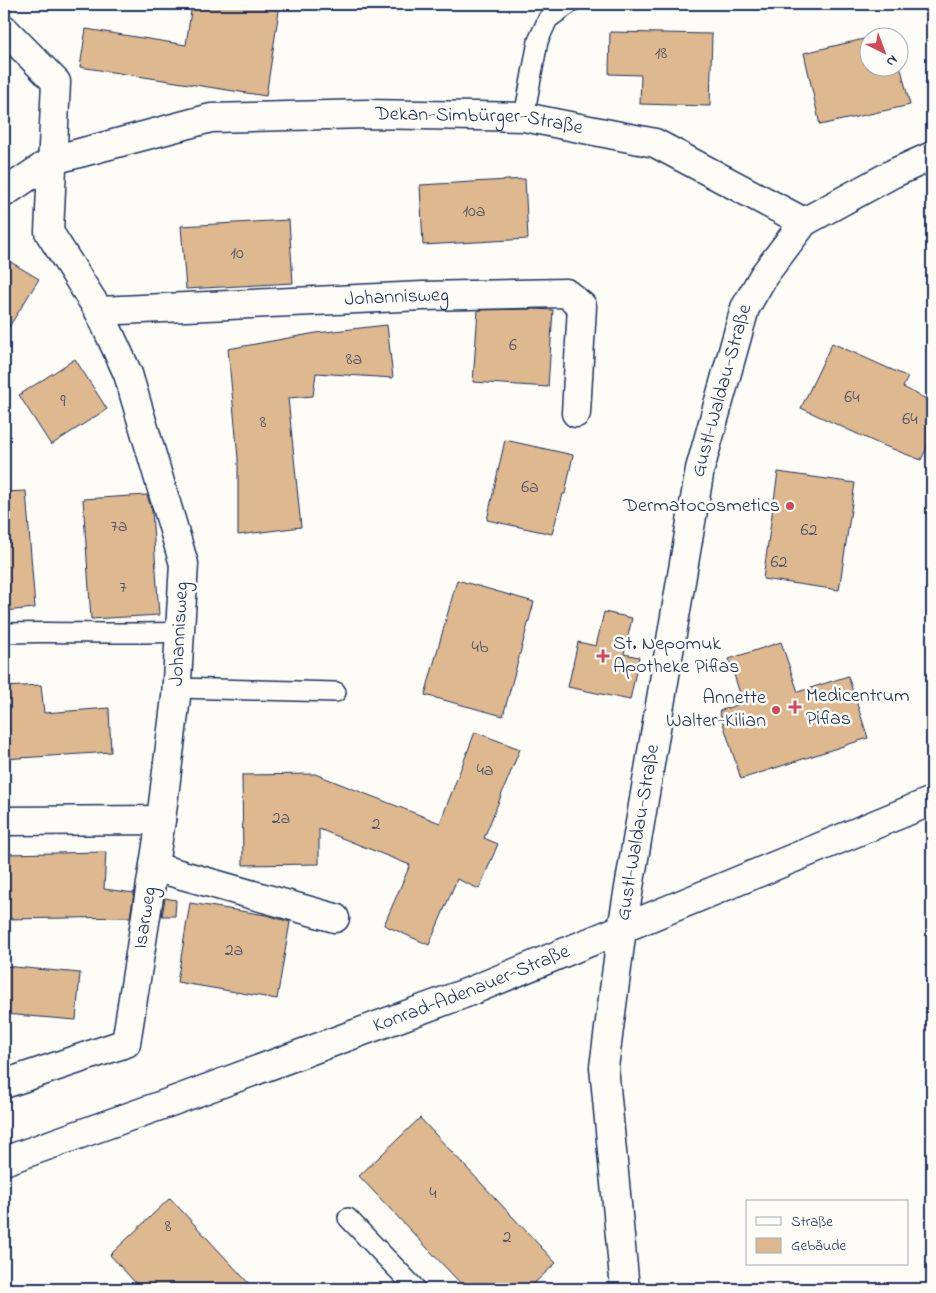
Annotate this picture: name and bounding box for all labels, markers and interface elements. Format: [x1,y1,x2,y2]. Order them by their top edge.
north arrow [858,28,908,78]
house number: 18 [655,41,667,67]
text: N [881,50,902,72]
street label: Dekan-Simbürger-Straße [374,100,585,143]
house number: 10a [462,199,486,225]
house number: 10 [230,241,244,267]
street label: Johannisweg [344,281,449,314]
street label: Gustl-Waldau-Straße [684,301,760,479]
house number: 6 [509,333,517,359]
house number: 8a [346,347,362,373]
house number: 64 [844,385,860,411]
house number: 9 [60,389,66,415]
house number: 64 [902,407,918,433]
house number: 8 [260,410,267,436]
house number: 6a [521,475,539,501]
place label: Dermatocosmetics [622,492,780,521]
marker: Dermatocosmetics [784,500,796,512]
house number: 7a [110,514,128,540]
house number: 62 [801,518,817,544]
house number: 62 [771,550,787,576]
house number: 7 [119,575,127,601]
street label: Johannisweg [163,581,198,687]
place label: St. Nepomuk Apotheke Piflas [613,630,740,682]
house number: 4b [472,635,489,661]
marker: St. Nepomuk Apotheke Piflas [597,650,609,662]
place label: Medicentrum Piflas [806,682,909,734]
place label: Annette Walter-Kilian [666,684,766,736]
marker: Medicentrum Piflas [788,700,802,714]
marker: Annette Walter-Kilian [770,704,782,716]
street label: Gustl-Waldau-Straße [609,742,668,923]
house number: 4a [476,758,494,784]
house number: 2a [272,806,290,832]
house number: 2 [372,812,381,838]
street label: Isarweg [127,885,166,952]
street label: Konrad-Adenauer-Straße [369,937,574,1041]
house number: 2a [225,938,243,964]
house number: 4 [429,1181,437,1207]
legend [746,1200,908,1266]
text: Straße [791,1211,833,1233]
house number: 8 [165,1214,172,1240]
house number: 2 [503,1225,512,1251]
text: Gebäude [791,1235,847,1257]

